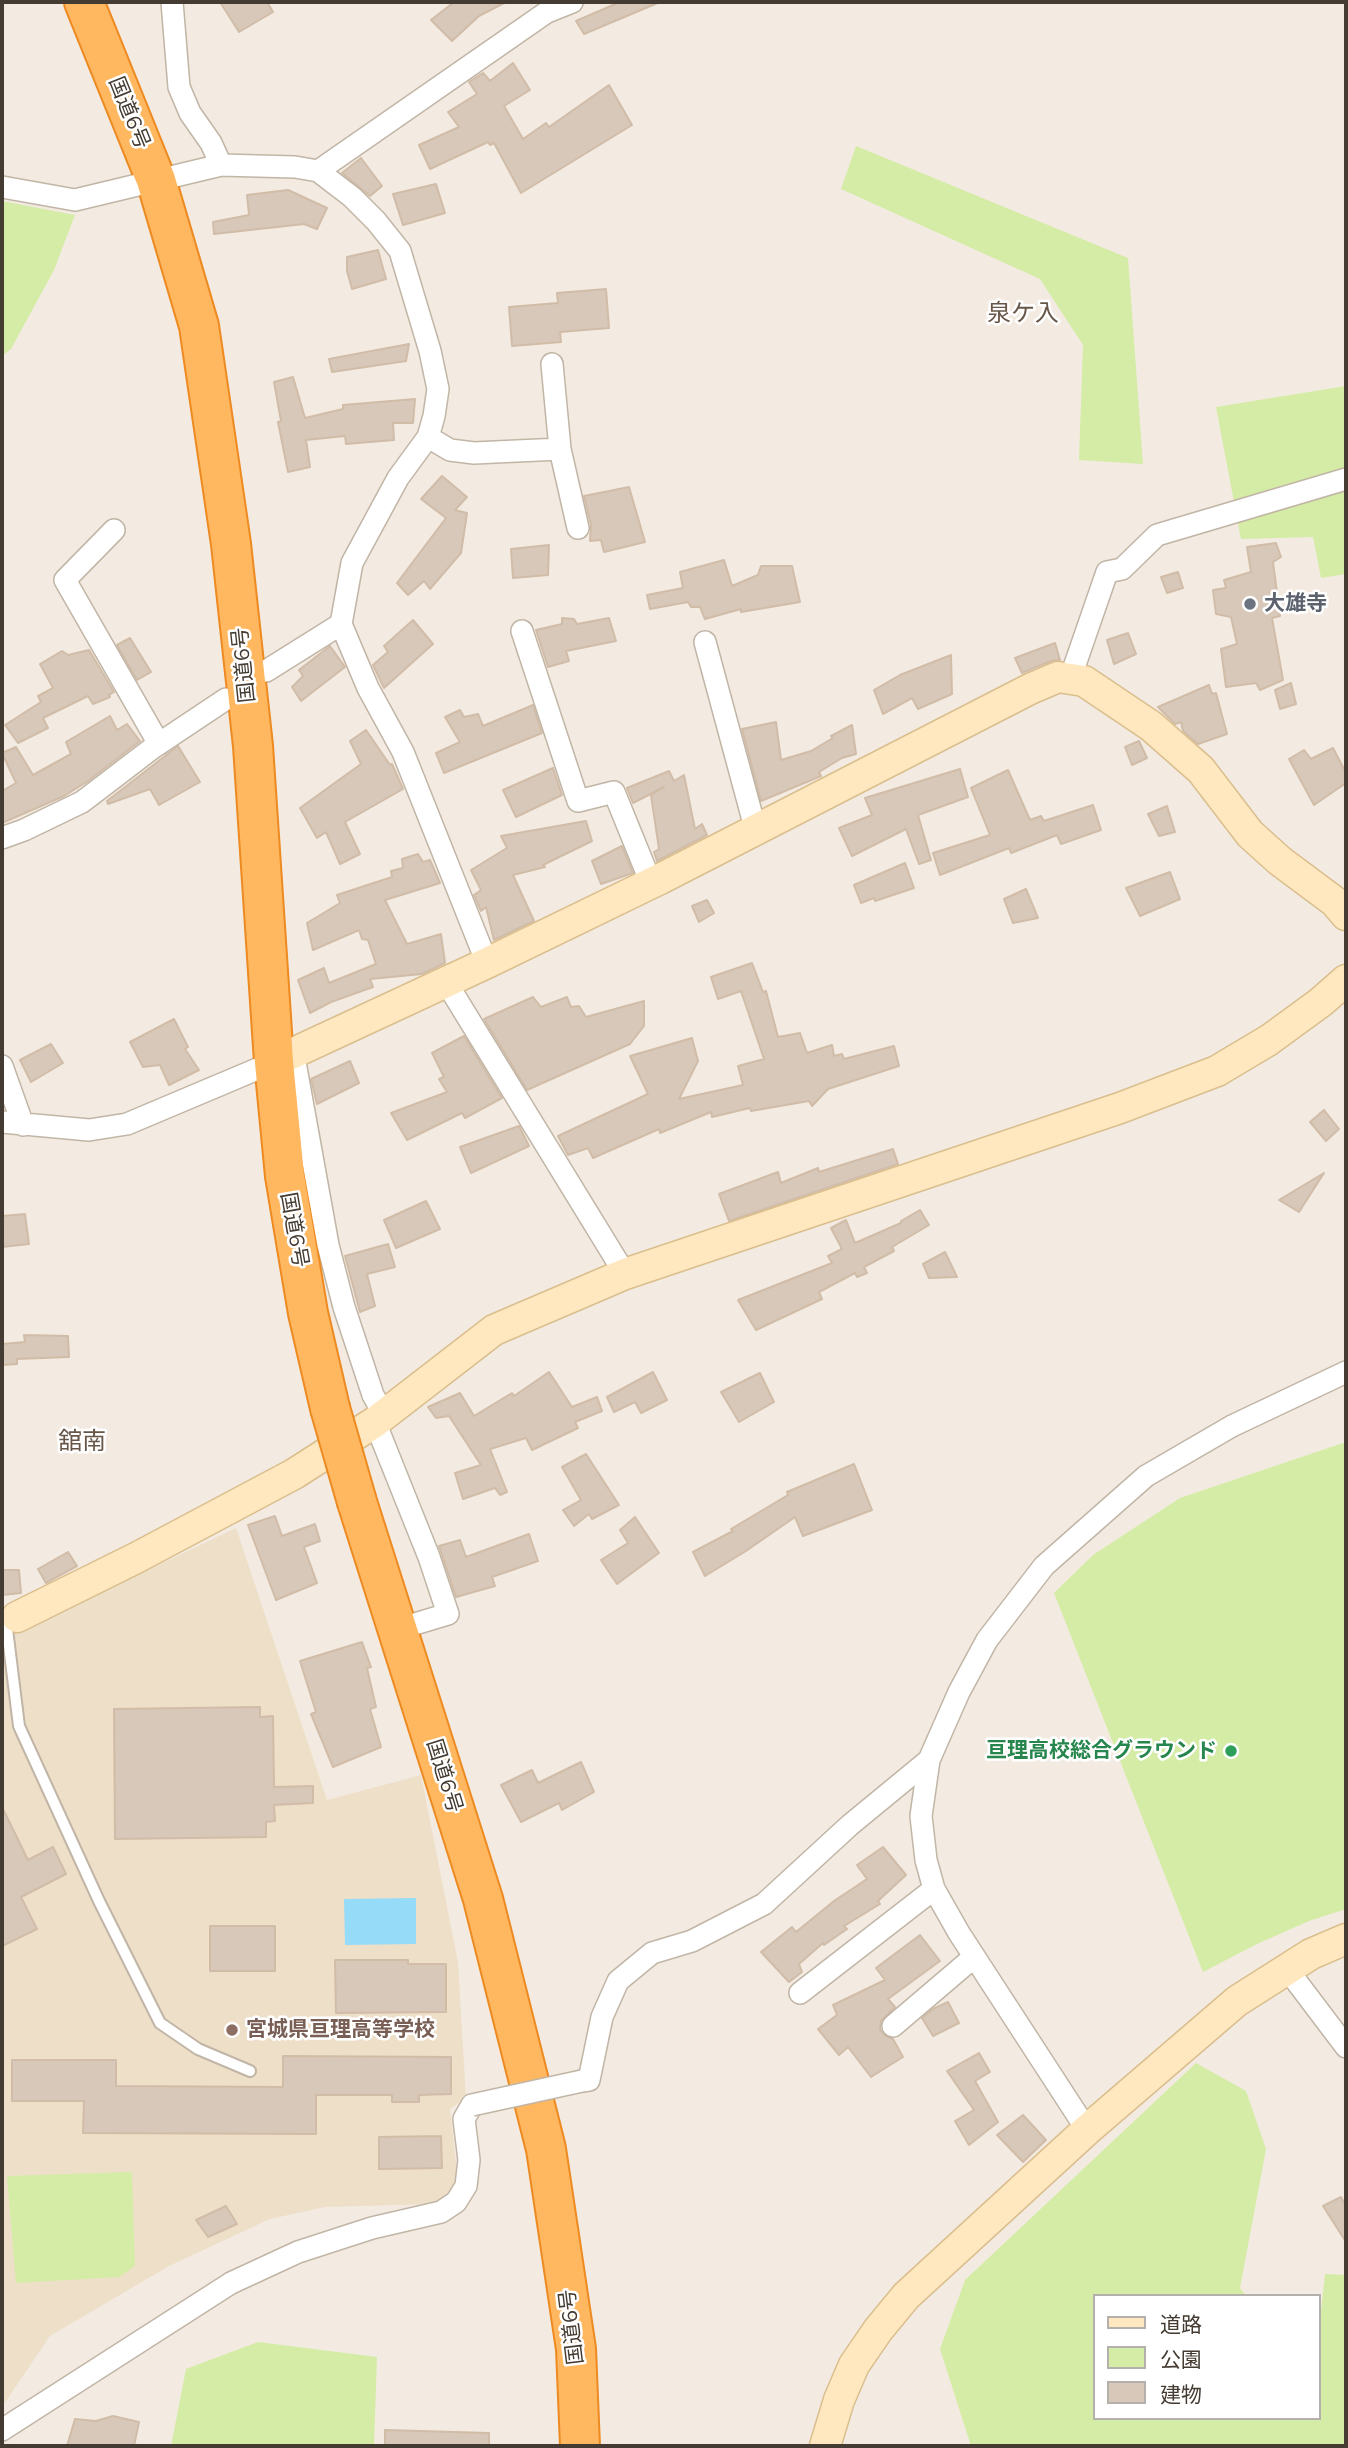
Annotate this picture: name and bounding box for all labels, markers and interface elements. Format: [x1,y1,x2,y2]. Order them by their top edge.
street label: 国道6号 [103,73,155,153]
district label: 泉ケ入 [987,300,1059,328]
place label: 大雄寺 [1264,591,1327,617]
marker: 大雄寺 [1242,596,1258,612]
street label: 国道6号 [228,626,260,704]
street label: 国道6号 [275,1191,313,1269]
district label: 舘南 [58,1428,106,1456]
street label: 国道6号 [421,1736,467,1816]
place label: 亘理高校総合グラウンド [986,1738,1217,1764]
marker: 亘理高校総合グラウンド [1223,1743,1239,1759]
place label: 宮城県亘理高等学校 [246,2017,435,2043]
marker: 宮城県亘理高等学校 [224,2022,240,2038]
street label: 国道6号 [555,2288,589,2366]
legend [1092,2294,1320,2420]
text: 道路 [1160,2311,1202,2337]
text: 公園 [1160,2346,1202,2372]
text: 建物 [1160,2381,1202,2407]

